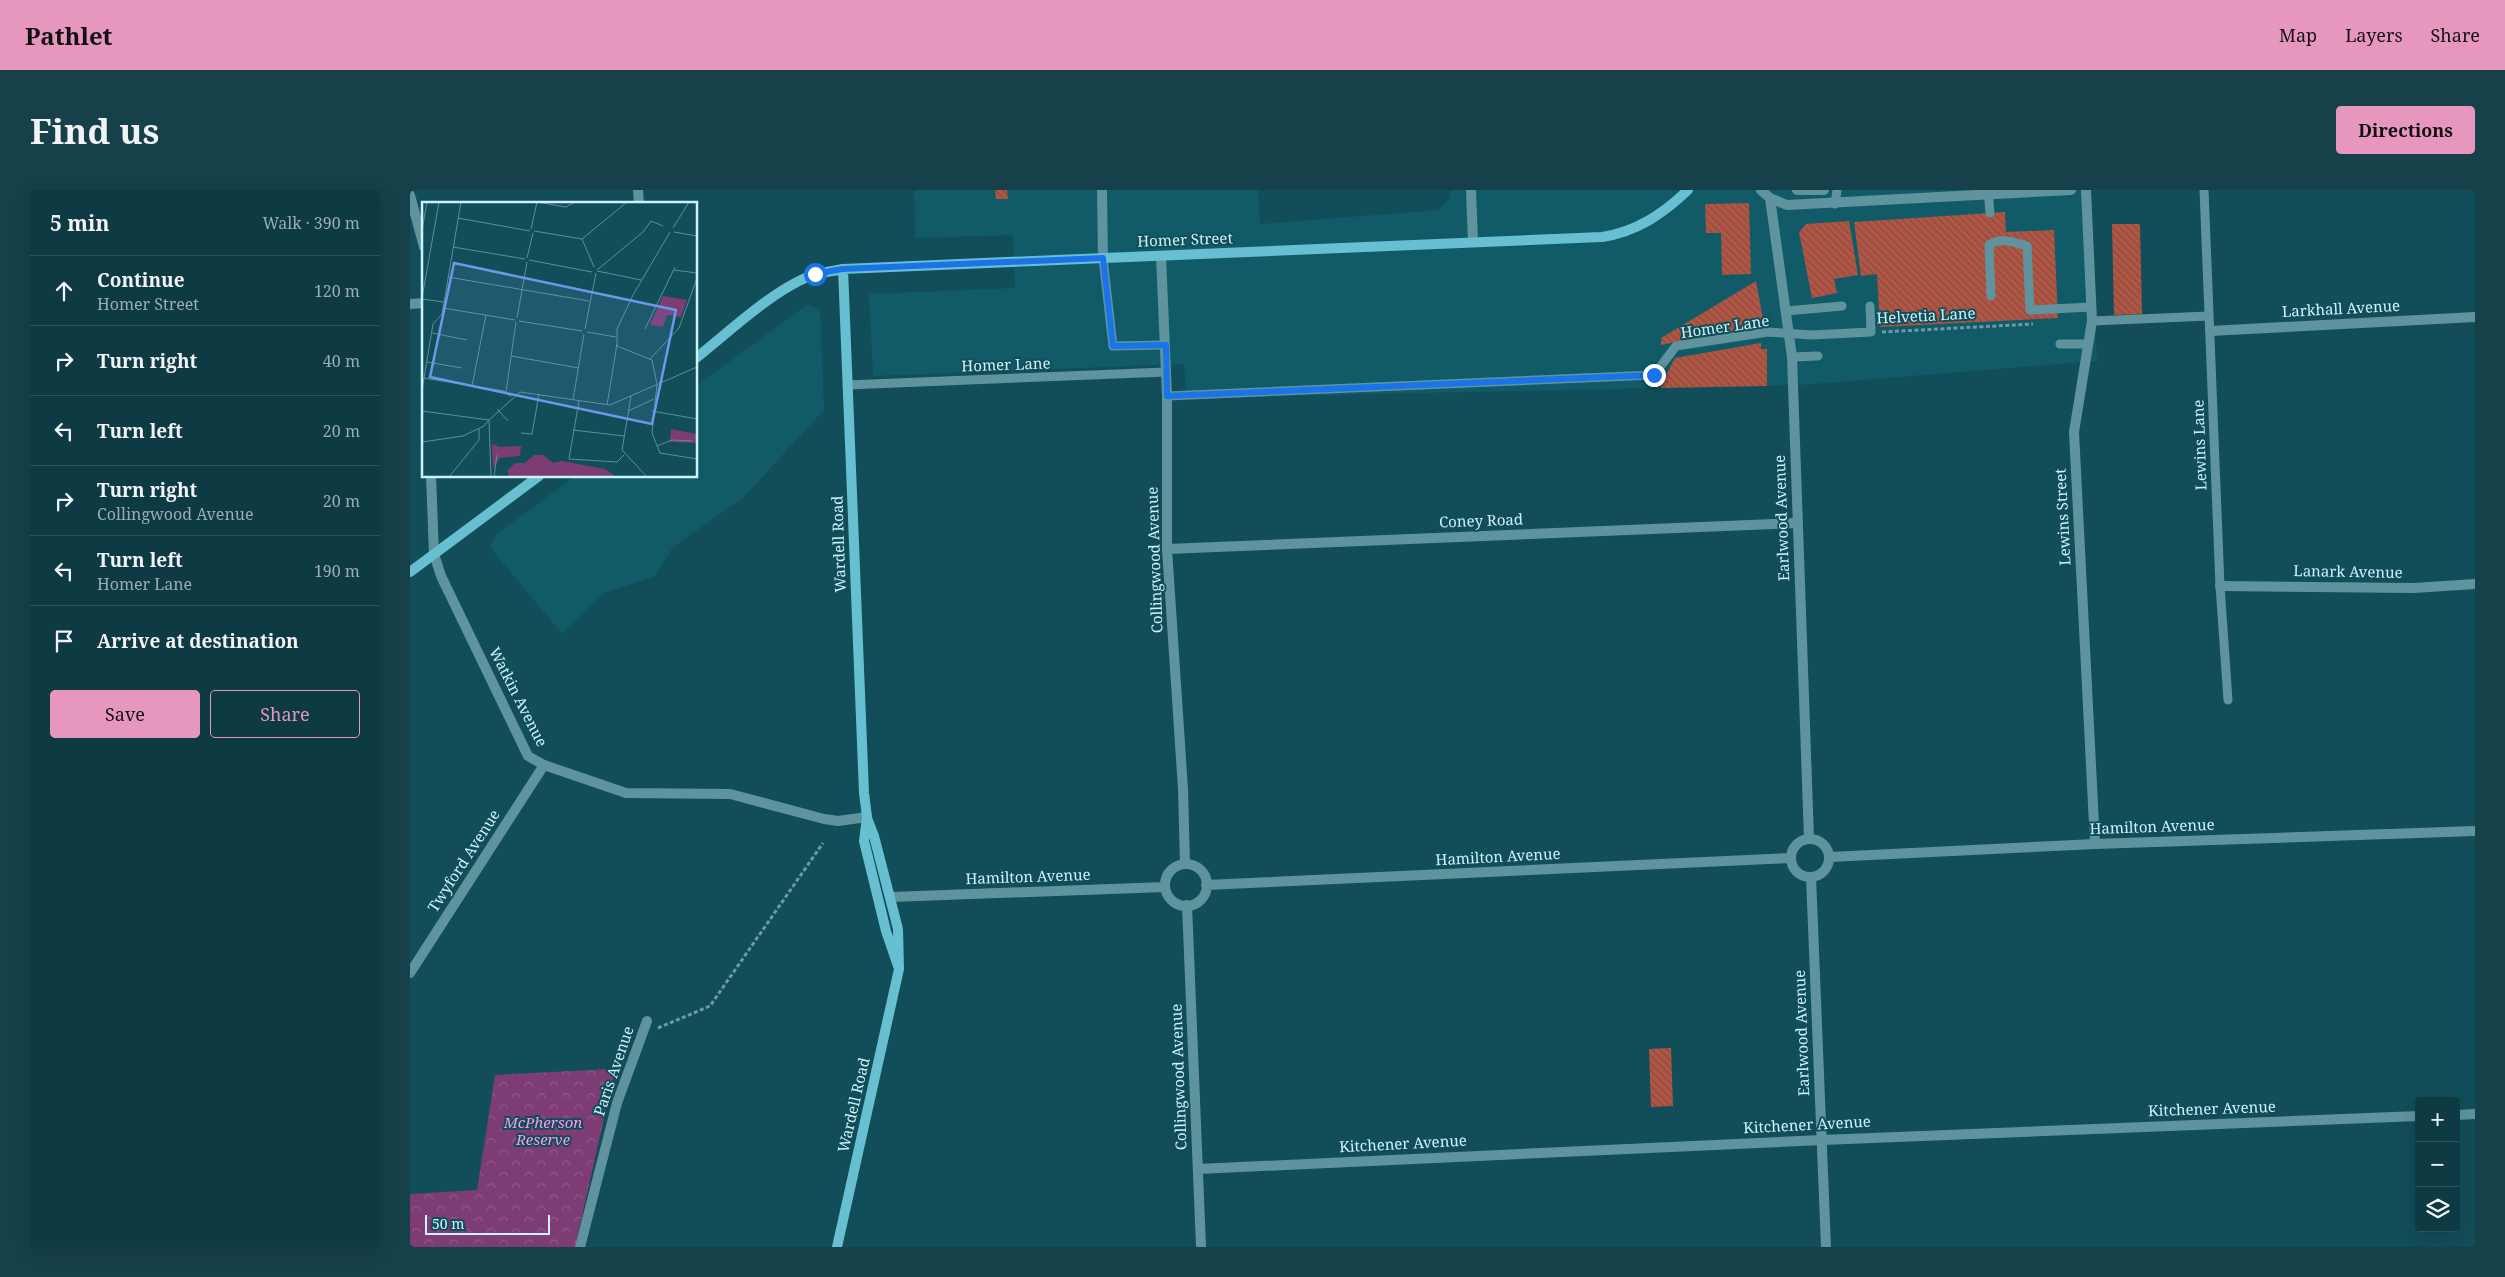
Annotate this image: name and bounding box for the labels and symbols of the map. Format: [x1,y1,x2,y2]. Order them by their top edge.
inset map [422,202,698,478]
street label: Homer Street [1137,227,1233,251]
route start [804,263,827,286]
street label: Larkhall Avenue [2281,295,2401,321]
street label: Helvetia Lane [1876,302,1976,328]
street label: Homer Lane [1679,310,1770,342]
street label: Homer Lane [961,352,1051,376]
route end [1643,364,1666,387]
street label: Lewins Lane [2187,399,2211,491]
street label: Earlwood Avenue [1769,454,1793,582]
street label: Lewins Street [2049,468,2075,566]
street label: Collingwood Avenue [1141,486,1167,634]
street label: Wardell Road [826,495,850,593]
street label: Coney Road [1439,509,1523,531]
street label: Lanark Avenue [2293,560,2403,582]
street label: Watkin Avenue [485,643,553,750]
street label: Twyford Avenue [422,805,504,916]
street label: Hamilton Avenue [2089,814,2215,838]
street label: Hamilton Avenue [1435,843,1561,869]
street label: Hamilton Avenue [965,864,1091,888]
street label: Earlwood Avenue [1789,969,1813,1097]
street label: Collingwood Avenue [1165,1003,1191,1151]
street label: Paris Avenue [588,1023,638,1118]
street label: Wardell Road [832,1055,874,1154]
street label: Kitchener Avenue [2148,1096,2276,1120]
street label: Kitchener Avenue [1743,1111,1871,1137]
park label: McPherson Reserve [503,1112,582,1149]
street label: Kitchener Avenue [1339,1130,1467,1156]
scale bar [425,1212,550,1235]

